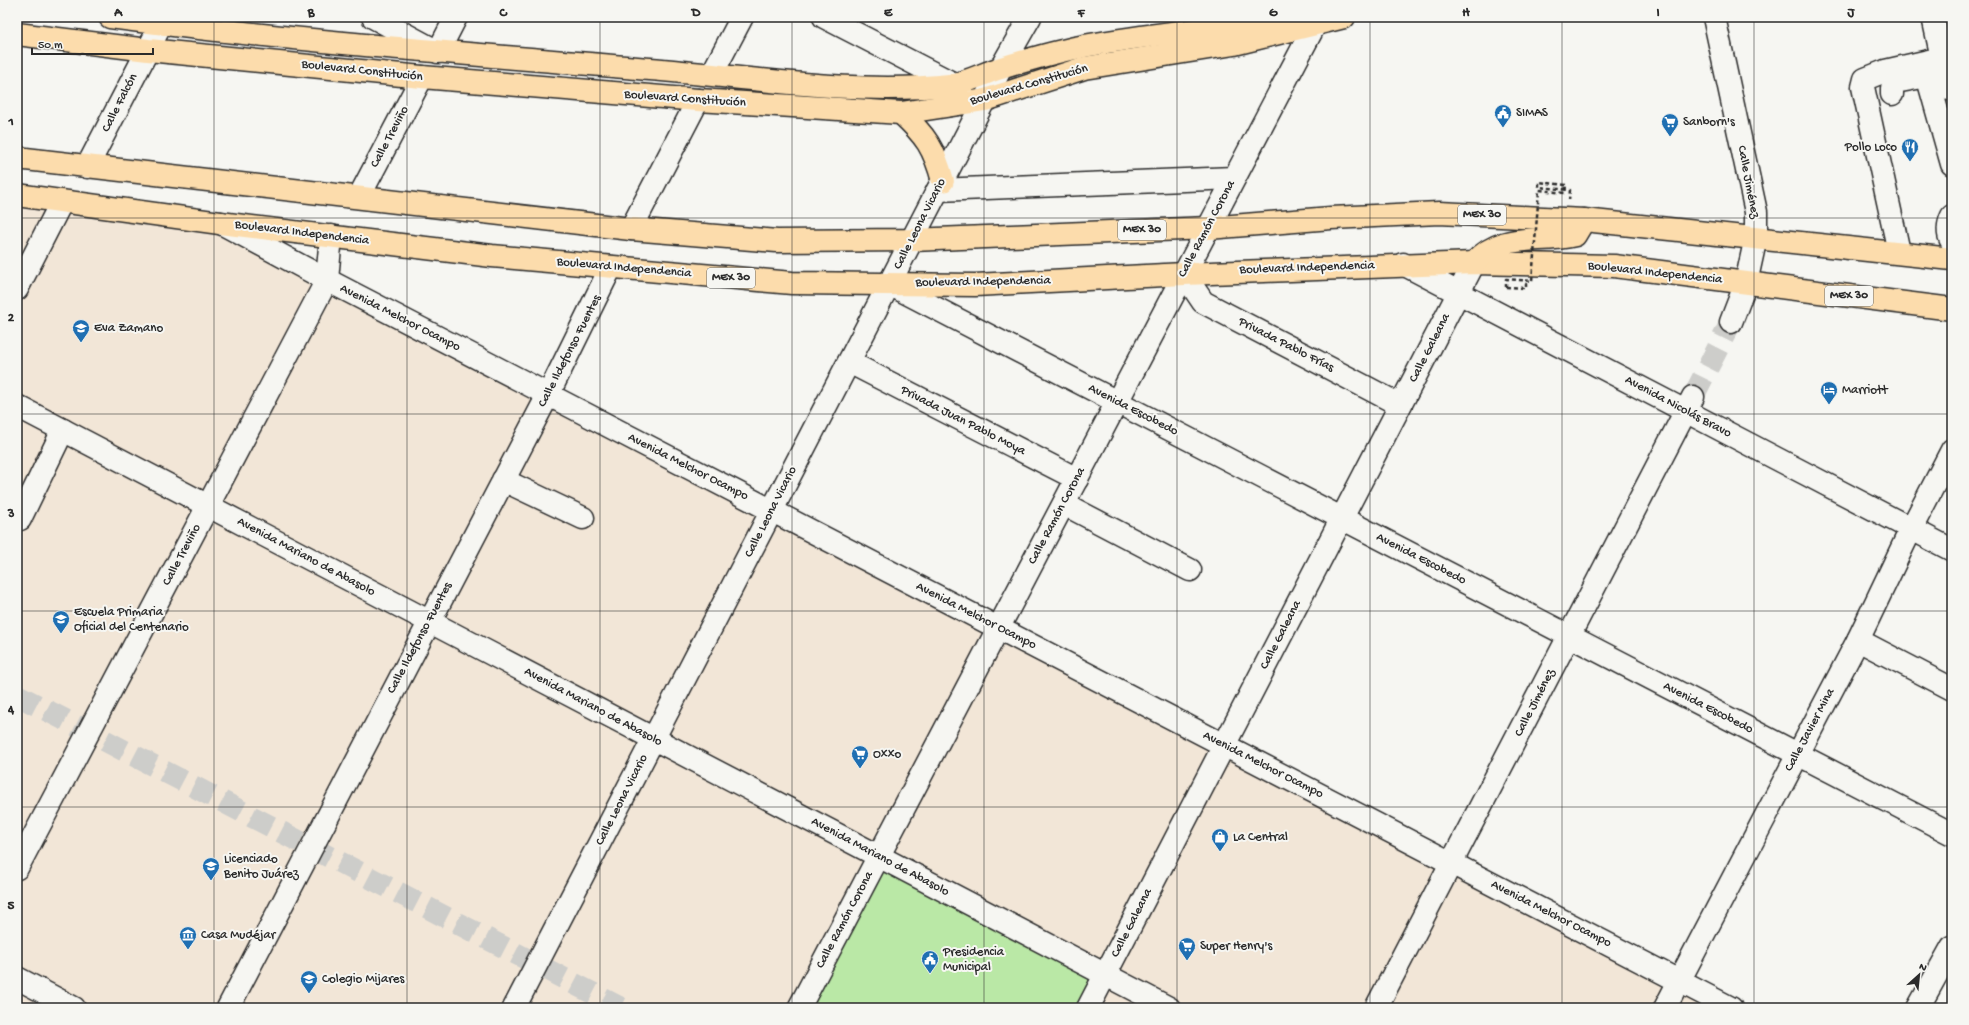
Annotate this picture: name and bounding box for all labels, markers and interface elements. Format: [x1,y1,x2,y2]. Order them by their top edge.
text: A [113,6,123,21]
text: B [307,6,316,21]
text: C [498,6,508,21]
text: D [691,6,701,21]
text: E [884,6,893,21]
text: F [1077,6,1086,21]
text: G [1269,6,1278,21]
text: H [1462,6,1470,21]
text: I [1656,6,1660,21]
text: J [1847,6,1856,21]
scale bar [32,30,153,56]
text: 50 m [38,39,63,53]
street label: Boulevard Constitución [300,57,424,85]
street label: Boulevard Constitución [967,61,1090,109]
street label: Calle Falcón [99,70,142,135]
street label: Boulevard Constitución [623,87,747,111]
street label: Calle Treviño [368,103,413,170]
public building icon: SIMAS [1493,103,1513,128]
place label: SIMAS [1516,106,1549,121]
supermarket icon: Sanborn's [1660,112,1680,137]
text: 1 [7,115,14,130]
place label: Sanborn's [1683,115,1736,130]
restaurant icon: Pollo Loco [1900,137,1920,162]
place label: Pollo Loco [1844,140,1897,155]
street label: Calle Jiménez [1734,144,1763,221]
street label: Calle Leona Vicario [891,176,950,272]
street label: Calle Ramón Corona [1175,177,1239,280]
road number: MEX 30 [1458,205,1506,225]
street label: Boulevard Independencia [233,217,371,249]
road number: MEX 30 [1118,220,1166,240]
street label: Boulevard Independencia [555,255,693,281]
street label: Boulevard Independencia [1238,258,1376,278]
street label: Boulevard Independencia [1586,258,1724,288]
road number: MEX 30 [707,268,755,288]
street label: Boulevard Independencia [914,273,1051,291]
street label: Avenida Melchor Ocampo [337,281,463,355]
road number: MEX 30 [1825,286,1873,306]
street label: Calle Ildefonso Fuentes [535,291,605,410]
street label: Calle Galeana [1406,310,1454,385]
text: 2 [8,311,15,326]
street label: Privada Pablo Frías [1235,314,1337,376]
school or university icon: Eva Zamano [71,318,91,343]
place label: Eva Zamano [94,321,163,336]
street label: Avenida Nicolás Bravo [1622,373,1734,442]
hotel icon: Marriott [1819,380,1839,405]
street label: Avenida Escobedo [1085,381,1181,439]
street label: Privada Juan Pablo Moya [897,382,1029,459]
place label: Marriott [1842,383,1889,398]
street label: Avenida Melchor Ocampo [625,430,751,504]
street label: Calle Leona Vicario [742,464,801,560]
street label: Calle Ramón Corona [1025,464,1089,567]
text: 3 [7,507,15,522]
street label: Avenida Mariano de Abasolo [234,514,378,600]
street label: Calle Treviño [160,521,205,588]
street label: Avenida Escobedo [1373,530,1469,588]
street label: Calle Ildefonso Fuentes [384,579,456,696]
street label: Avenida Melchor Ocampo [913,579,1039,653]
street label: Calle Galeana [1257,597,1305,672]
place label: Escuela Primaria Oficial del Centenario [74,605,189,635]
school or university icon: Escuela Primaria Oficial del Centenario [51,609,71,634]
street label: Avenida Mariano de Abasolo [521,664,665,750]
street label: Calle Jiménez [1512,665,1559,739]
street label: Avenida Escobedo [1660,679,1756,737]
street label: Calle Javier Mina [1782,685,1839,774]
text: 4 [7,703,15,718]
street label: Avenida Melchor Ocampo [1200,728,1326,802]
supermarket icon: Oxxo [850,744,870,769]
place label: Oxxo [873,747,901,762]
street label: Calle Leona Vicario [593,752,652,848]
street label: Avenida Mariano de Abasolo [808,814,952,900]
shop icon: La Central [1210,827,1230,852]
place label: La Central [1233,830,1288,845]
place label: Licenciado Benito Juárez [223,852,300,882]
school or university icon: Licenciado Benito Juárez [201,856,221,881]
street label: Calle Ramón Corona [813,868,877,971]
street label: Avenida Melchor Ocampo [1488,877,1614,951]
street label: Calle Galeana [1108,885,1156,960]
text: 5 [8,899,15,914]
museum icon: Casa Mudéjar [178,925,198,950]
place label: Casa Mudéjar [201,928,277,943]
supermarket icon: Super Henry's [1177,936,1197,961]
place label: Super Henry's [1200,939,1274,954]
place label: Presidencia Municipal [942,945,1005,975]
public building icon: Presidencia Municipal [920,949,940,974]
north arrow [1899,955,1939,995]
text: N [1917,961,1929,975]
school or university icon: Colegio Mijares [299,969,319,994]
place label: Colegio Mijares [322,972,406,987]

